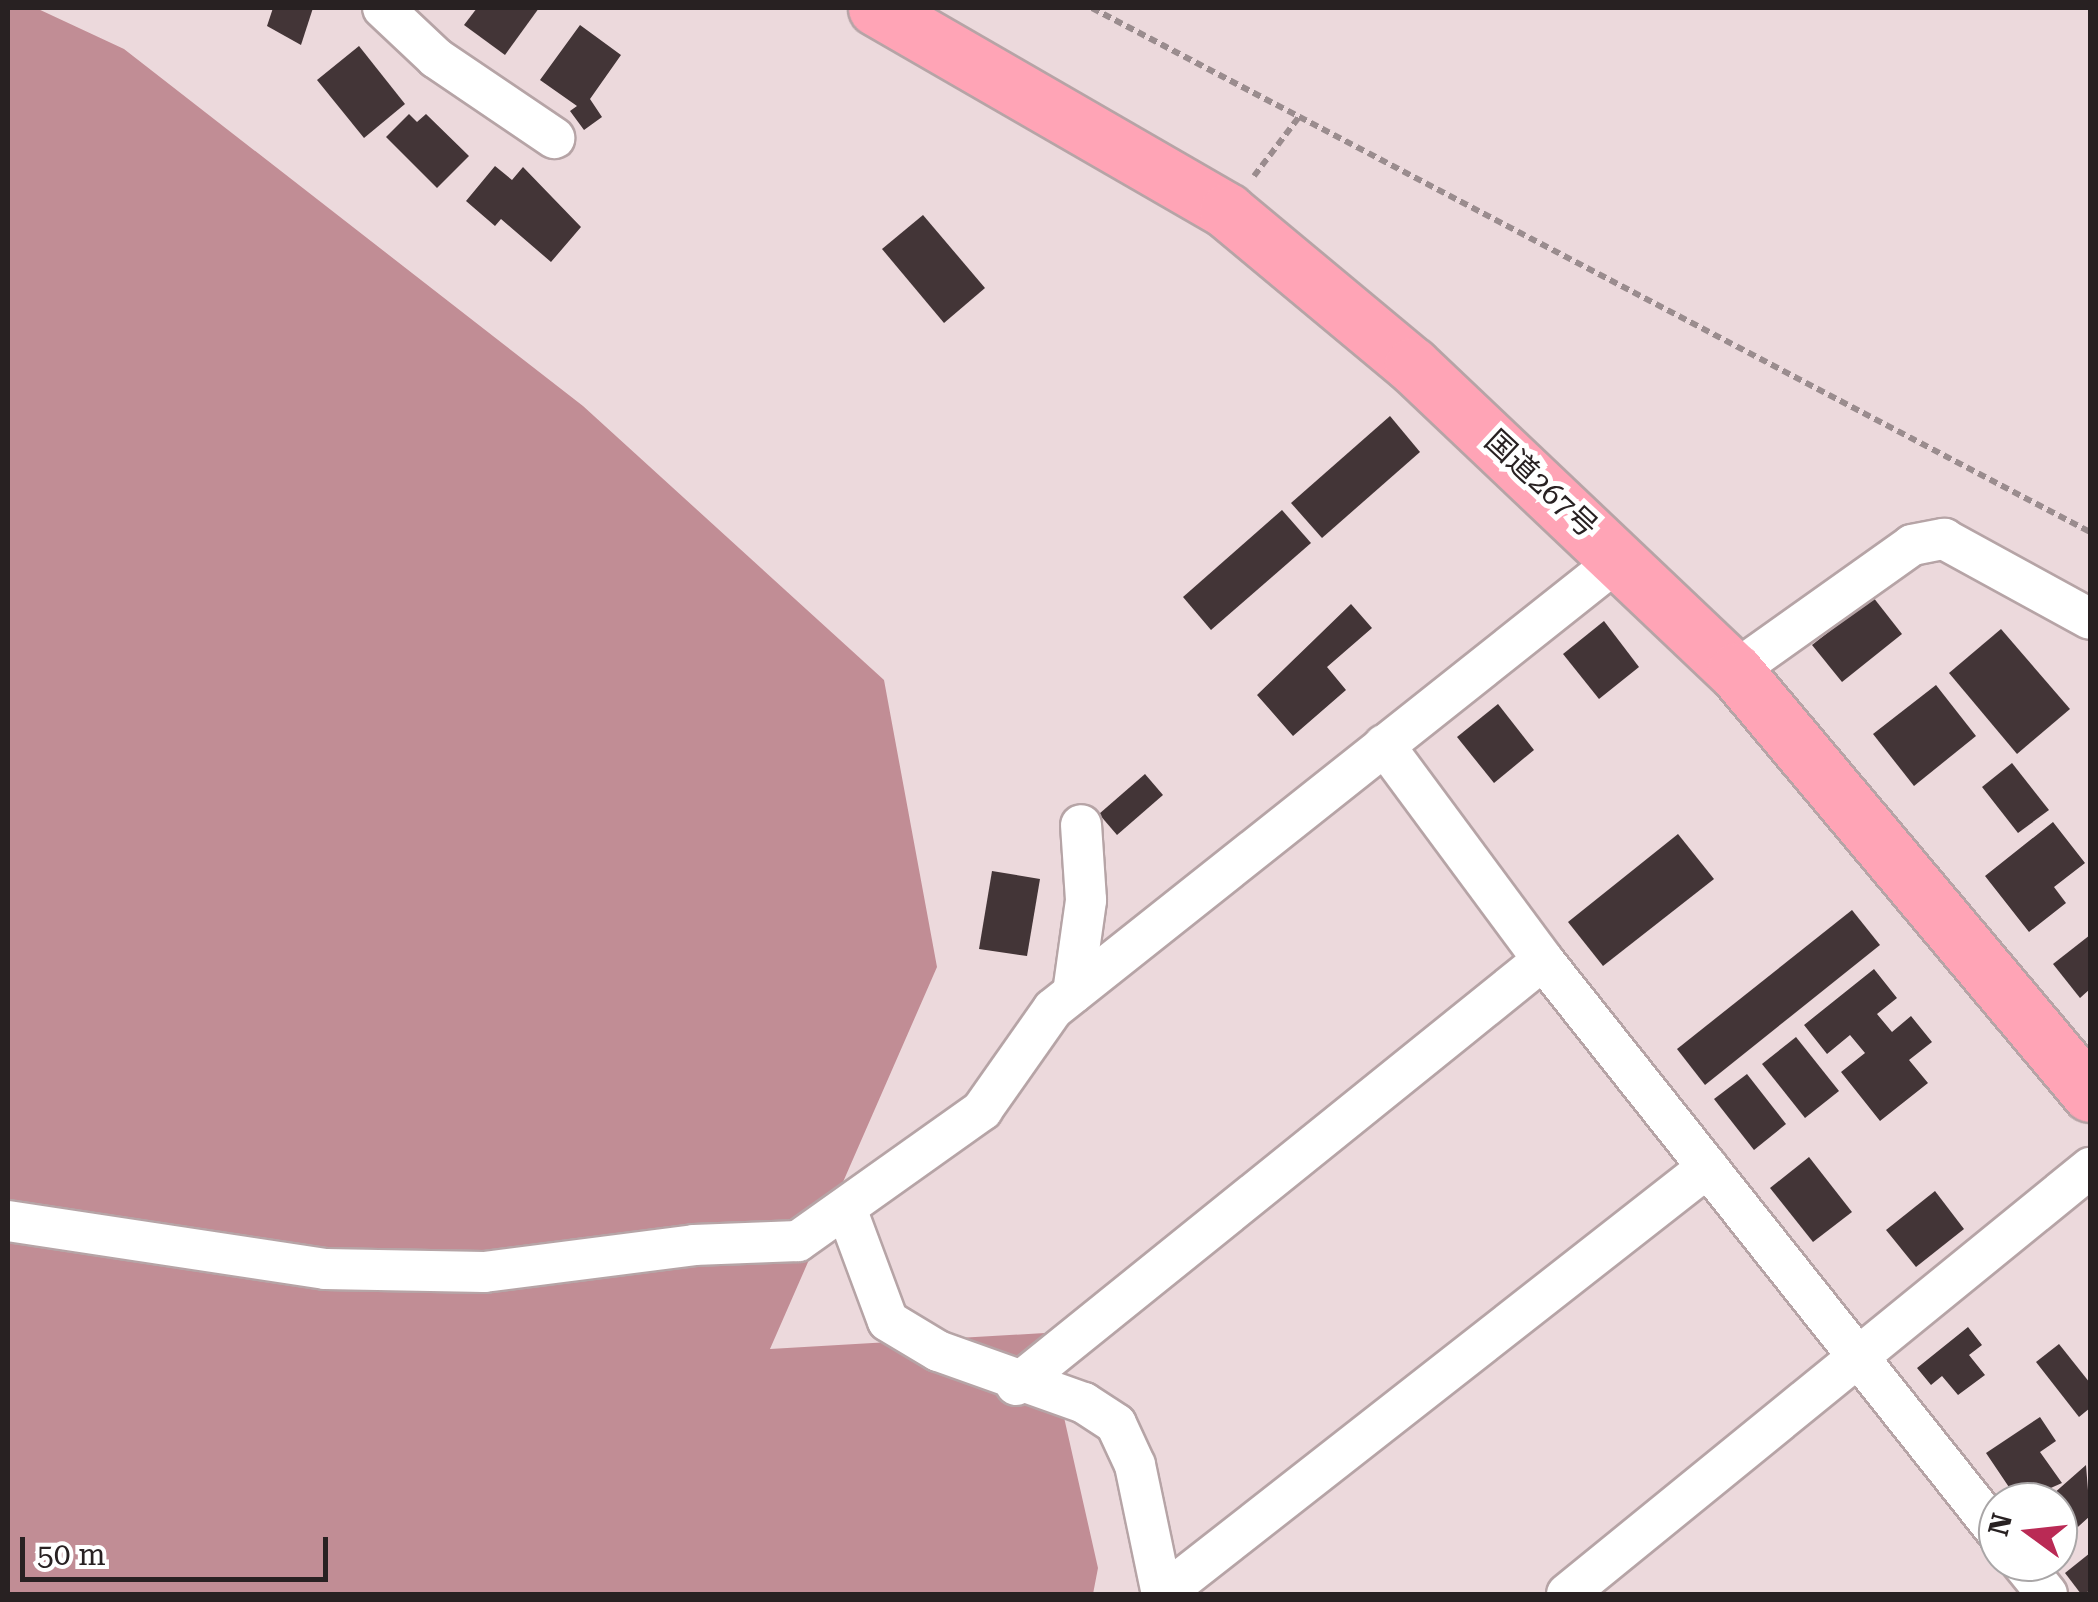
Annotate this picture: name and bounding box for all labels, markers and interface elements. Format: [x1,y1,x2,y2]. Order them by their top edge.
street label: 国道267号 [1477,423,1605,545]
north arrow [1978,1482,2078,1582]
text: N [1982,1510,2019,1539]
scale bar [25,1517,332,1579]
text: 50 m [37,1537,106,1572]

